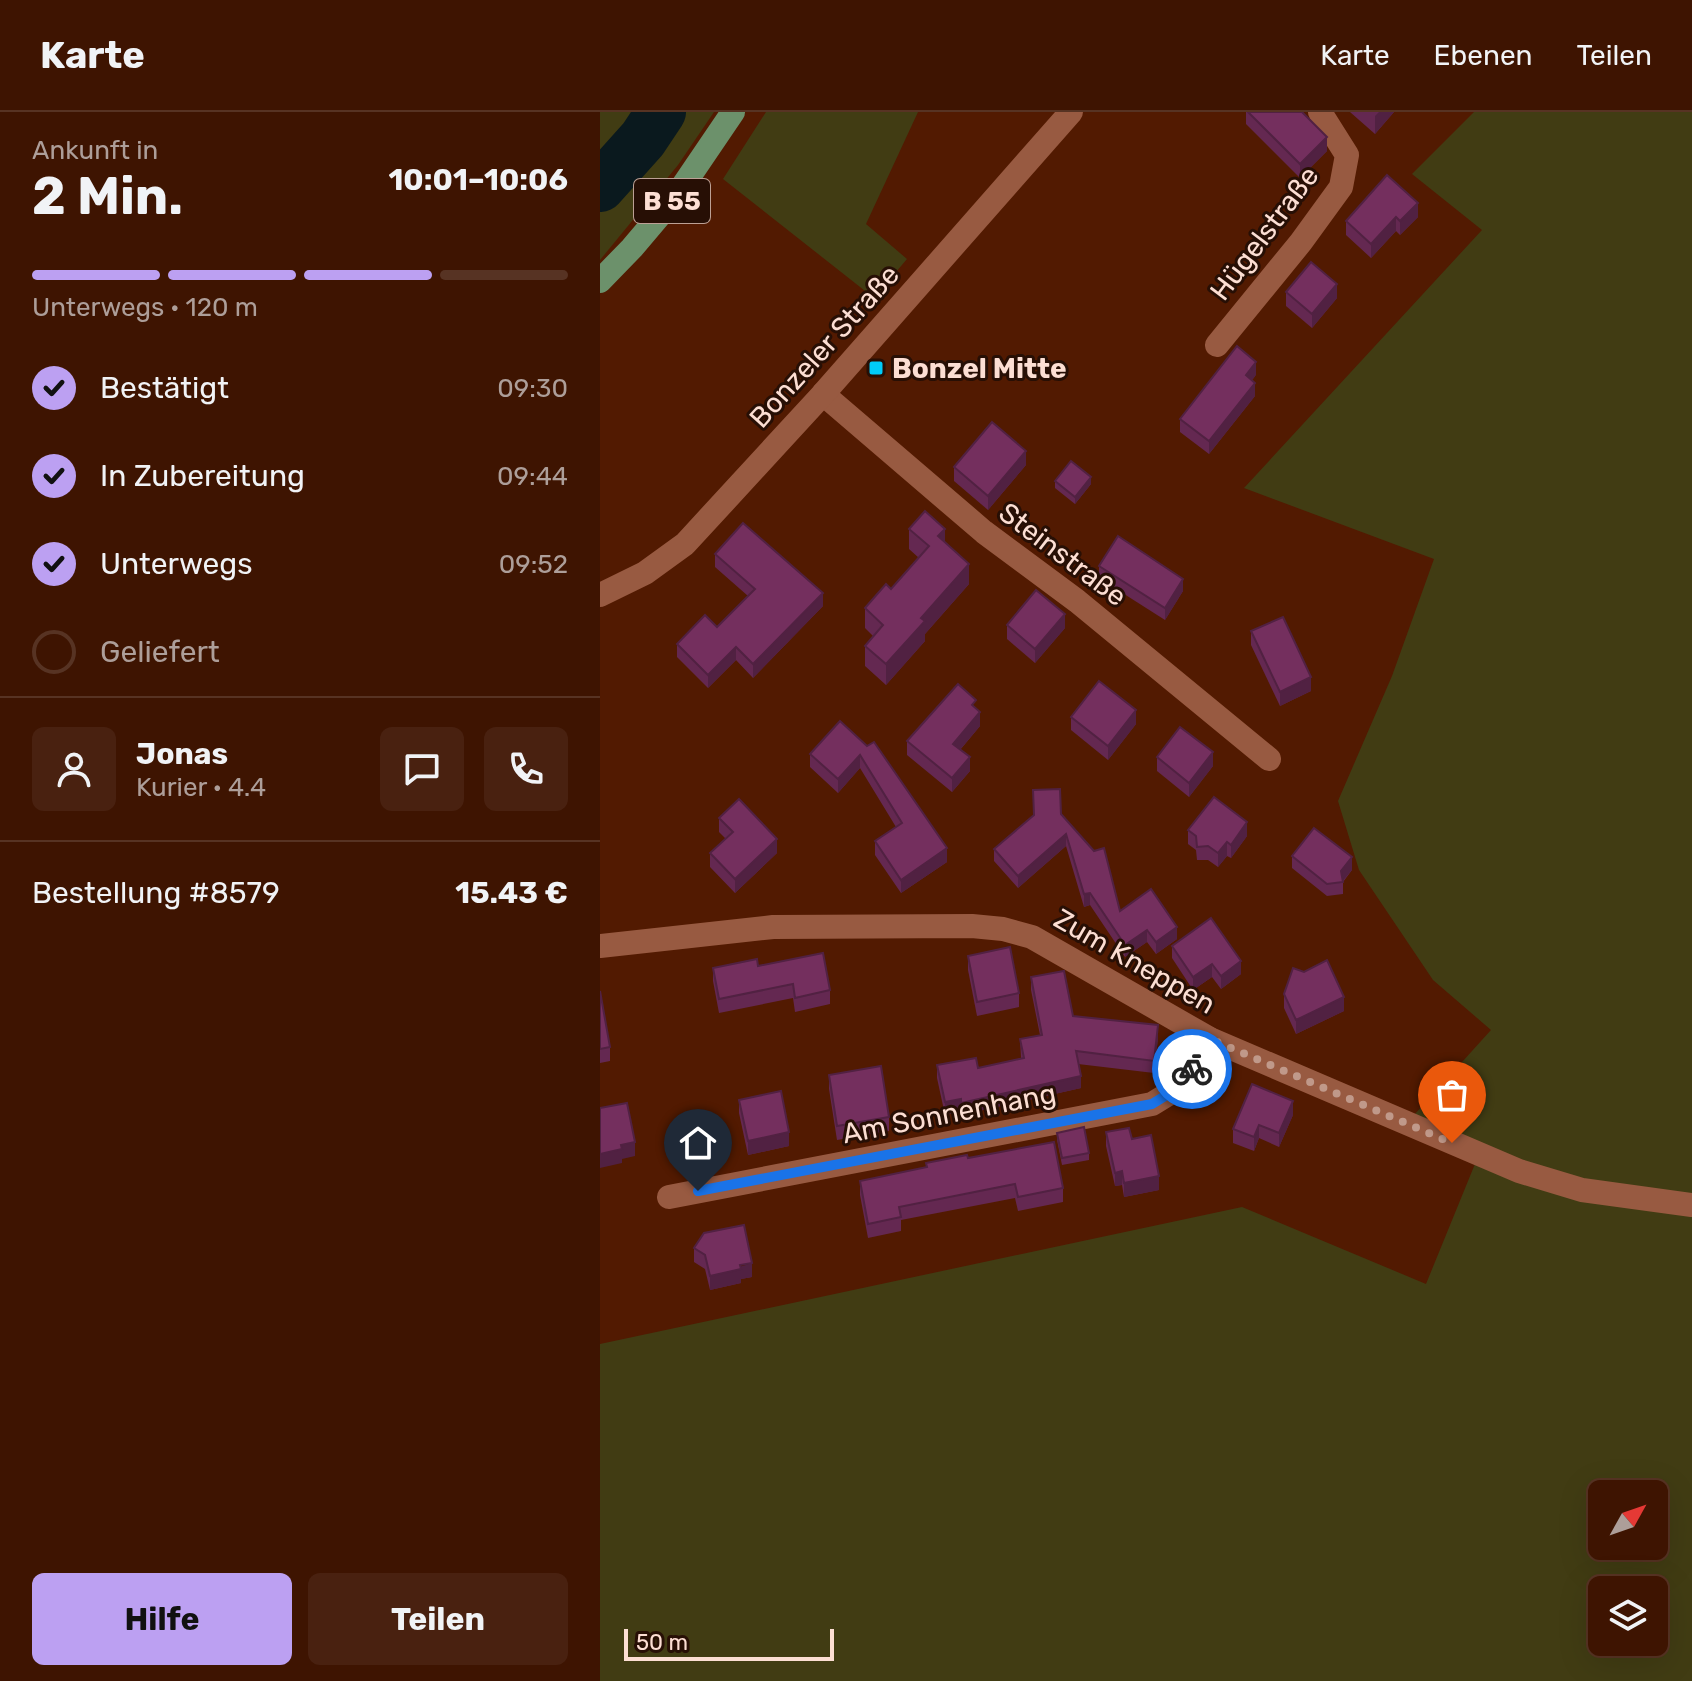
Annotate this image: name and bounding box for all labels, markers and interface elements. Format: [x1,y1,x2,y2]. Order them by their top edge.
text: Karte [40,32,145,78]
text: Karte [1320,39,1390,72]
text: Ebenen [1434,39,1533,72]
text: Teilen [1577,39,1652,72]
text: Ankunft in [32,135,158,166]
street label: Hügelstraße [1203,160,1326,307]
text: 10:01–10:06 [388,162,568,198]
text: 2 Min. [32,165,183,227]
road number: B 55 [634,179,710,223]
street label: Bonzeler Straße [743,258,906,434]
text: Unterwegs · 120 m [32,292,258,323]
place label: Bonzel Mitte [892,352,1067,385]
marker: Bonzel Mitte [867,359,885,377]
icon: check [32,366,76,410]
text: Bestätigt [100,370,229,406]
text: 09:30 [497,373,568,404]
icon: check [32,454,76,498]
text: In Zubereitung [100,458,305,494]
text: 09:44 [497,461,568,492]
street label: Steinstraße [992,496,1133,613]
icon: check [32,542,76,586]
text: Unterwegs [100,546,253,582]
text: 09:52 [499,549,568,580]
text: Geliefert [100,634,220,670]
button: person [32,727,116,811]
button: chat [380,727,464,811]
button: phone [484,727,568,811]
text: Jonas [136,736,228,772]
text: Kurier · 4.4 [136,772,266,803]
text: Bestellung #8579 [32,875,280,911]
text: 15.43 € [455,875,568,911]
street label: Zum Kneppen [1048,902,1221,1021]
courier [1152,1029,1232,1109]
icon: bike [1170,1047,1214,1091]
pin [1418,1061,1486,1143]
icon: bag [1430,1073,1474,1117]
street label: Am Sonnenhang [840,1077,1059,1150]
pin [664,1109,732,1191]
icon: home [676,1121,720,1165]
north arrow [1588,1480,1668,1560]
map controls [1588,1480,1668,1656]
button: Hilfe [32,1573,292,1665]
button: Teilen [308,1573,568,1665]
button: layers [1588,1576,1668,1656]
scale bar [624,1625,834,1661]
text: 50 m [636,1629,688,1656]

